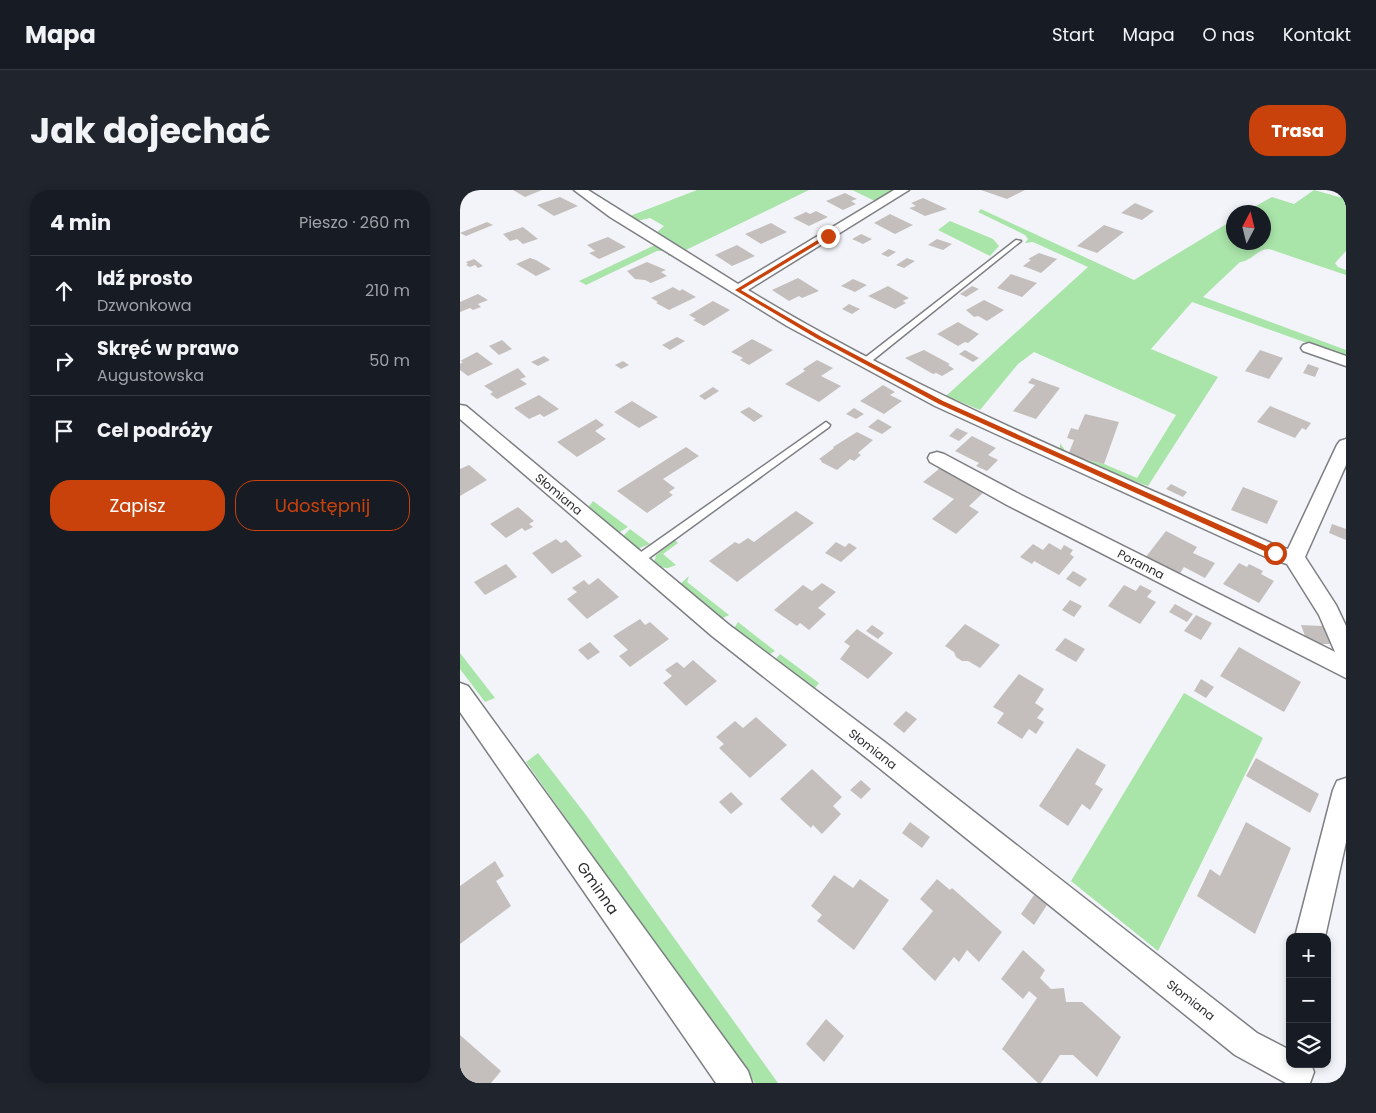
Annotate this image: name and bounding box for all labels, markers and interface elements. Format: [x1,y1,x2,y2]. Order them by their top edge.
text: Mapa [25,18,96,51]
text: Start [1052,22,1095,47]
text: Mapa [1123,22,1175,47]
text: O nas [1203,22,1255,47]
text: Kontakt [1283,22,1351,47]
button: Trasa [1249,105,1346,156]
text: Jak dojechać [30,106,271,155]
north arrow [1226,205,1271,250]
text: 4 min [50,208,111,237]
text: Pieszo · 260 m [299,211,410,234]
route end [817,225,840,248]
text: Idź prosto [97,265,193,292]
icon: ahead [50,277,78,305]
text: 210 m [365,279,410,302]
text: Dzwonkowa [97,294,192,317]
text: Skręć w prawo [97,335,239,362]
icon: right [50,347,78,375]
text: 50 m [369,349,410,372]
text: Augustowska [97,364,204,387]
icon: arrive [50,417,78,445]
text: Cel podróży [97,417,212,444]
street label: Słomiana [532,469,586,519]
button: Zapisz [50,480,225,531]
button: Udostępnij [235,480,410,531]
route start [1264,542,1287,565]
street label: Poranna [1115,545,1167,583]
street label: Słomiana [845,725,901,773]
street label: Gminna [572,857,624,919]
map controls [1286,933,1331,1068]
button: + [1286,933,1331,978]
street label: Słomiana [1163,976,1219,1024]
button: − [1286,978,1331,1023]
button: layers [1286,1023,1331,1068]

